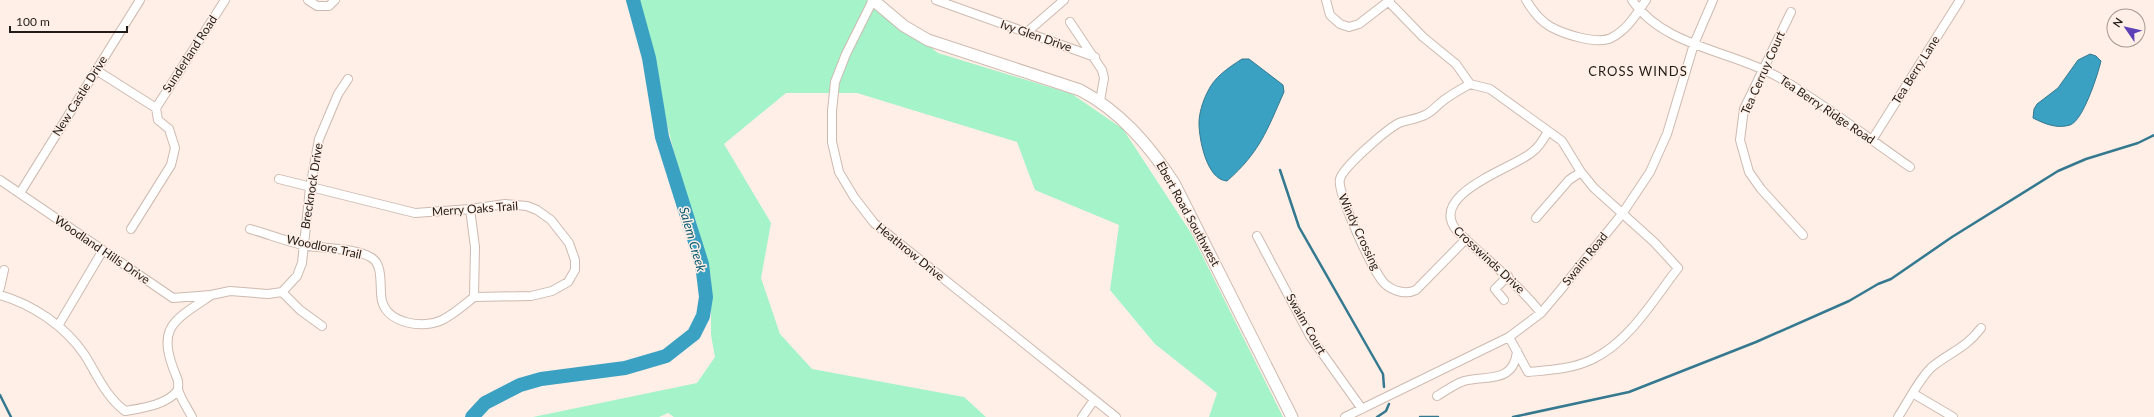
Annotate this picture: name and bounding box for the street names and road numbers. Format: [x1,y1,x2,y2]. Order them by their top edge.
street label: Sunderland Road [159,12,220,95]
street label: Ivy Glen Drive [998,16,1074,55]
street label: Tea Cerruy Court [1737,28,1788,117]
street label: Tea Berry Lane [1889,33,1943,107]
street label: New Castle Drive [49,53,110,139]
street label: Tea Berry Ridge Road [1777,72,1878,147]
street label: Brecknock Drive [297,142,326,230]
street label: Ebert Road Southwest [1153,159,1224,269]
street label: Windy Crossing [1335,191,1384,272]
street label: Merry Oaks Trail [431,198,518,219]
street label: Woodland Hills Drive [52,212,153,287]
street label: Heathrow Drive [873,219,948,284]
street label: Crosswinds Drive [1451,223,1528,296]
street label: Swaim Road [1559,229,1611,288]
street label: Woodlore Trail [285,231,363,262]
street label: Swaim Court [1283,291,1330,357]

